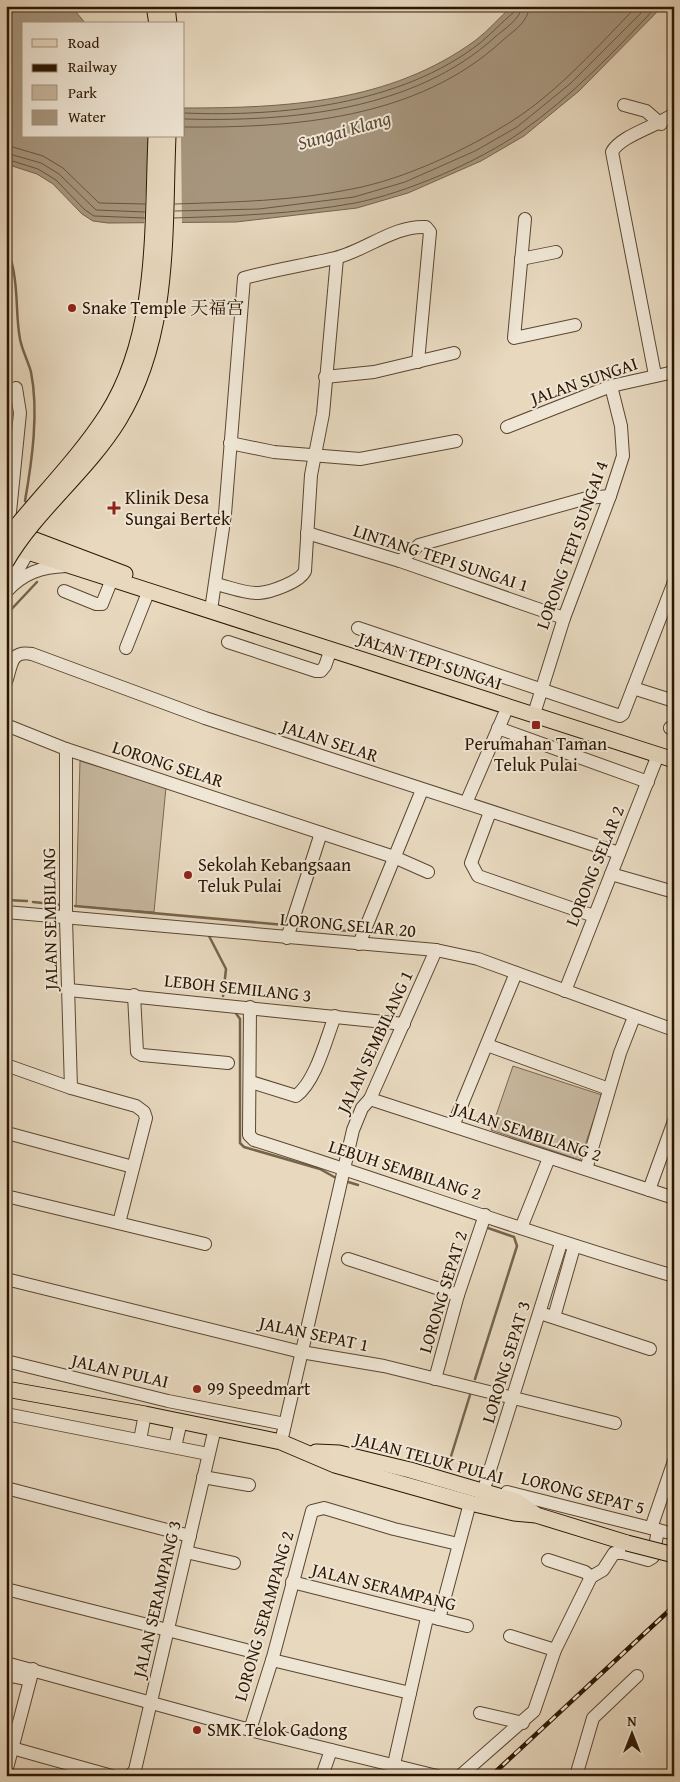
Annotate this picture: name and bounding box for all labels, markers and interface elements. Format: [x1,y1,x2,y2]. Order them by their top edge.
legend [22,22,185,138]
text: Road [68,32,99,53]
text: Railway [68,56,118,77]
text: Park [68,82,97,103]
water label: Sungai Klang [294,103,394,157]
text: Water [68,106,106,127]
place label: Snake Temple 天福宫 [82,294,244,321]
marker: Snake Temple 天福宫 [66,302,78,314]
street label: JALAN SUNGAI [525,350,641,412]
street label: LORONG TEPI SUNGAI 4 [528,457,615,633]
place label: Klinik Desa Sungai Bertek [125,484,231,532]
marker: Klinik Desa Sungai Bertek [107,501,121,515]
street label: LINTANG TEPI SUNGAI 1 [350,516,532,599]
street label: JALAN TEPI SUNGAI [353,624,506,697]
street label: JALAN SELAR [277,712,382,769]
marker: Perumahan Taman Teluk Pulai [530,719,542,731]
place label: Perumahan Taman Teluk Pulai [465,730,607,778]
street label: LORONG SELAR [109,733,228,794]
street label: LORONG SELAR 2 [558,801,631,930]
street label: JALAN SEMBILANG [35,847,64,992]
place label: Sekolah Kebangsaan Teluk Pulai [198,851,351,899]
marker: Sekolah Kebangsaan Teluk Pulai [182,869,194,881]
street label: LORONG SELAR 20 [279,905,418,944]
street label: LEBOH SEMILANG 3 [163,966,313,1009]
street label: JALAN SEMBILANG 1 [329,966,420,1120]
street label: JALAN SEMBILANG 2 [447,1094,605,1168]
street label: LEBUH SEMBILANG 2 [325,1132,485,1207]
street label: LORONG SEPAT 2 [411,1227,474,1356]
street label: LORONG SEPAT 3 [474,1297,537,1426]
street label: JALAN SEPAT 1 [255,1308,371,1358]
street label: JALAN PULAI [67,1346,171,1395]
place label: 99 Speedmart [207,1375,311,1402]
marker: 99 Speedmart [191,1383,203,1395]
street label: JALAN TELUK PULAI [350,1424,507,1490]
street label: LORONG SEPAT 5 [518,1464,648,1521]
street label: JALAN SERAMPANG 3 [125,1518,188,1682]
street label: LORONG SERAMPANG 2 [226,1528,301,1704]
street label: JALAN SERAMPANG [307,1555,459,1618]
north arrow [608,1710,658,1760]
text: N [627,1711,637,1731]
place label: SMK Telok Gadong [207,1716,347,1743]
marker: SMK Telok Gadong [191,1724,203,1736]

